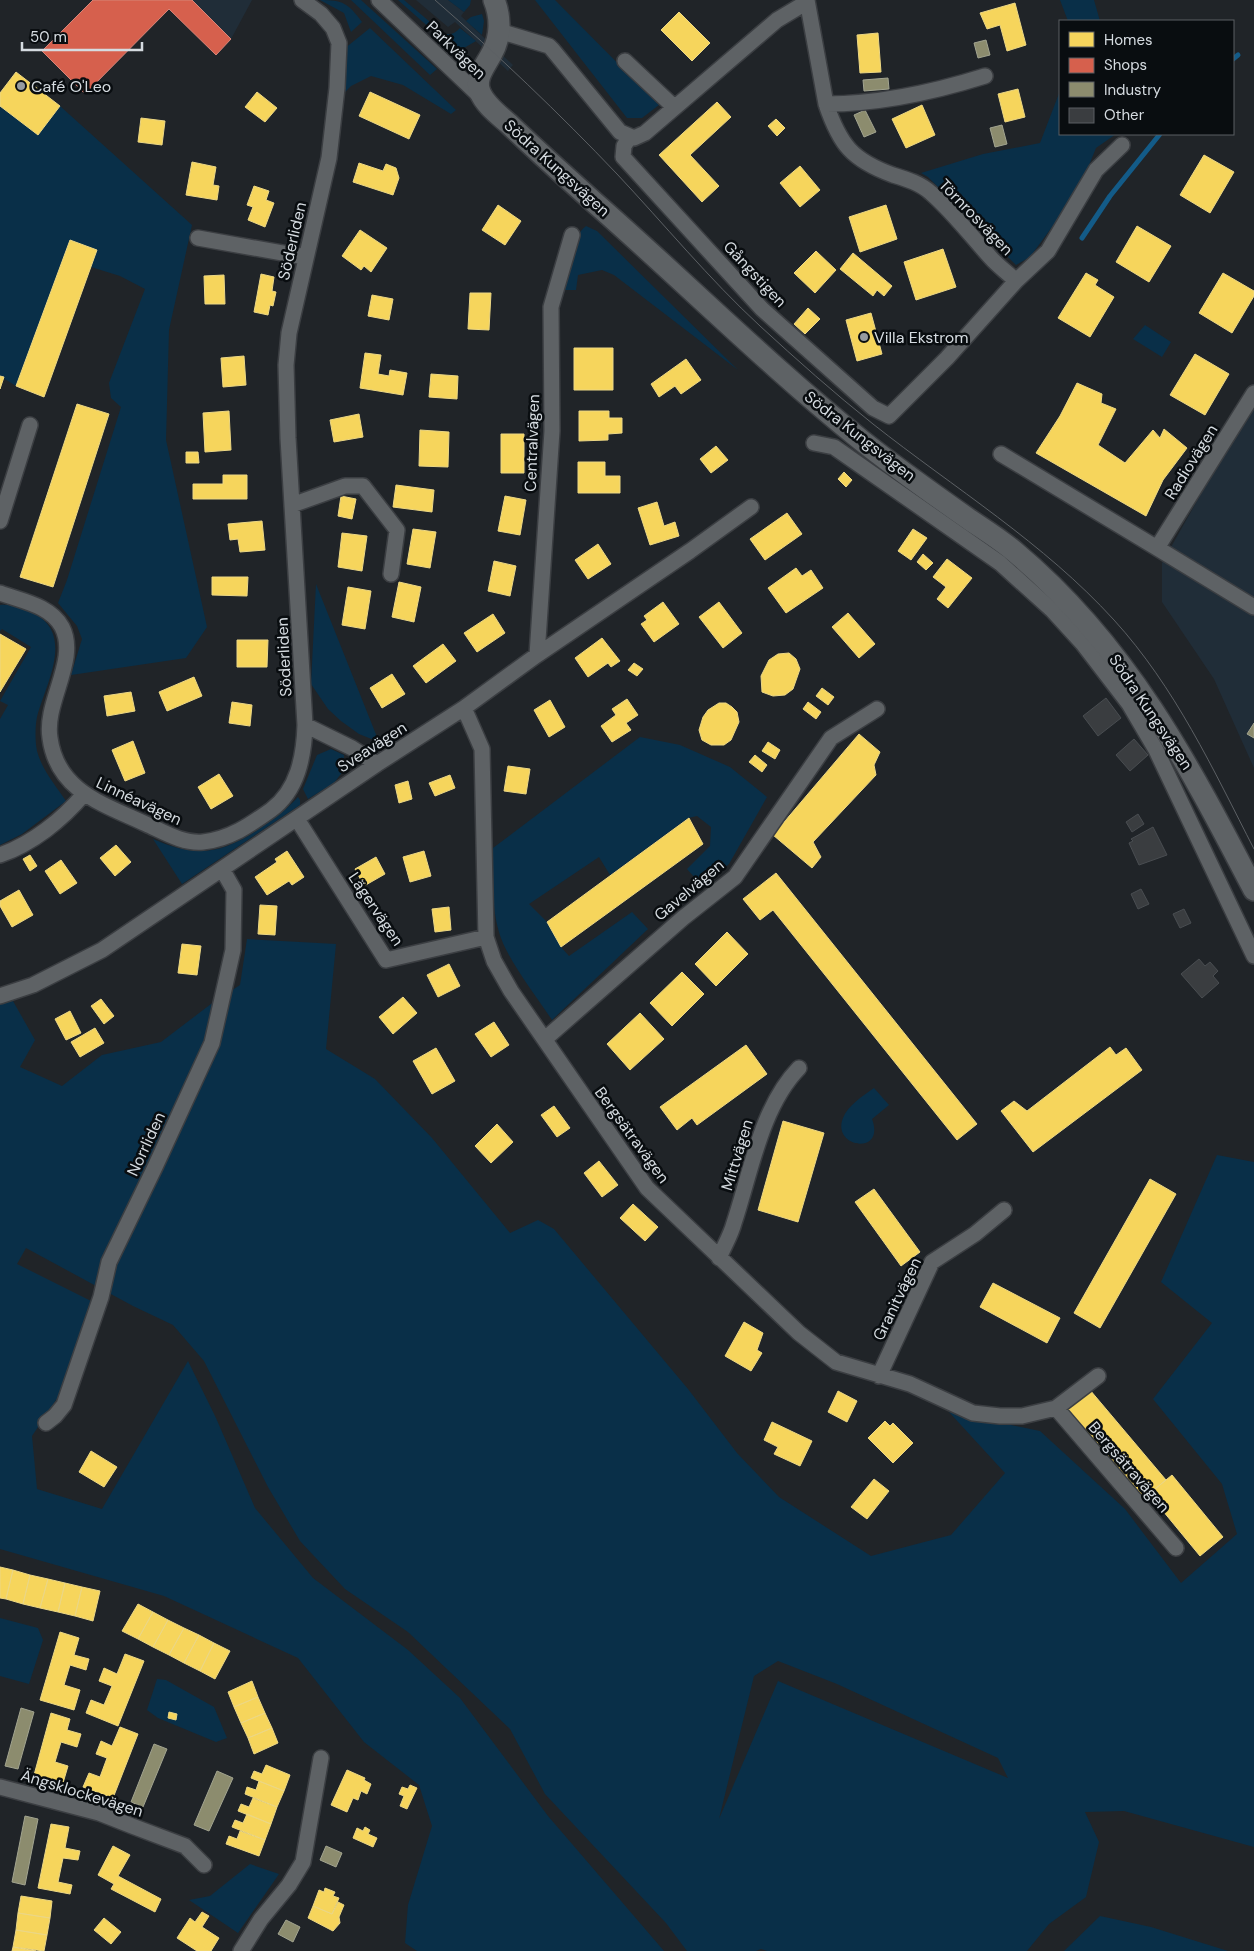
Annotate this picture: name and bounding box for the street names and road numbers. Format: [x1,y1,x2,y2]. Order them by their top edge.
street label: Parkvägen [422,16,490,84]
street label: Södra Kungsvägen [500,115,614,221]
street label: Törnrosvägen [934,174,1018,260]
street label: Söderliden [273,200,311,282]
street label: Gångstigen [719,236,791,312]
street label: Södra Kungsvägen [800,386,920,486]
street label: Centralvägen [520,394,544,492]
street label: Radiovägen [1160,421,1222,503]
street label: Söderliden [271,617,297,697]
street label: Södra Kungsvägen [1104,650,1198,774]
street label: Sveavägen [333,717,411,777]
street label: Linnéavägen [93,772,185,830]
street label: Gavelvägen [650,855,728,925]
street label: Lägervägen [344,868,408,950]
street label: Bergsätravägen [590,1083,674,1187]
street label: Norrliden [122,1109,170,1179]
street label: Mittvägen [716,1117,758,1193]
street label: Granitvägen [868,1254,926,1344]
street label: Bergsätravägen [1084,1417,1174,1517]
street label: Ängsklockevägen [18,1764,146,1822]

